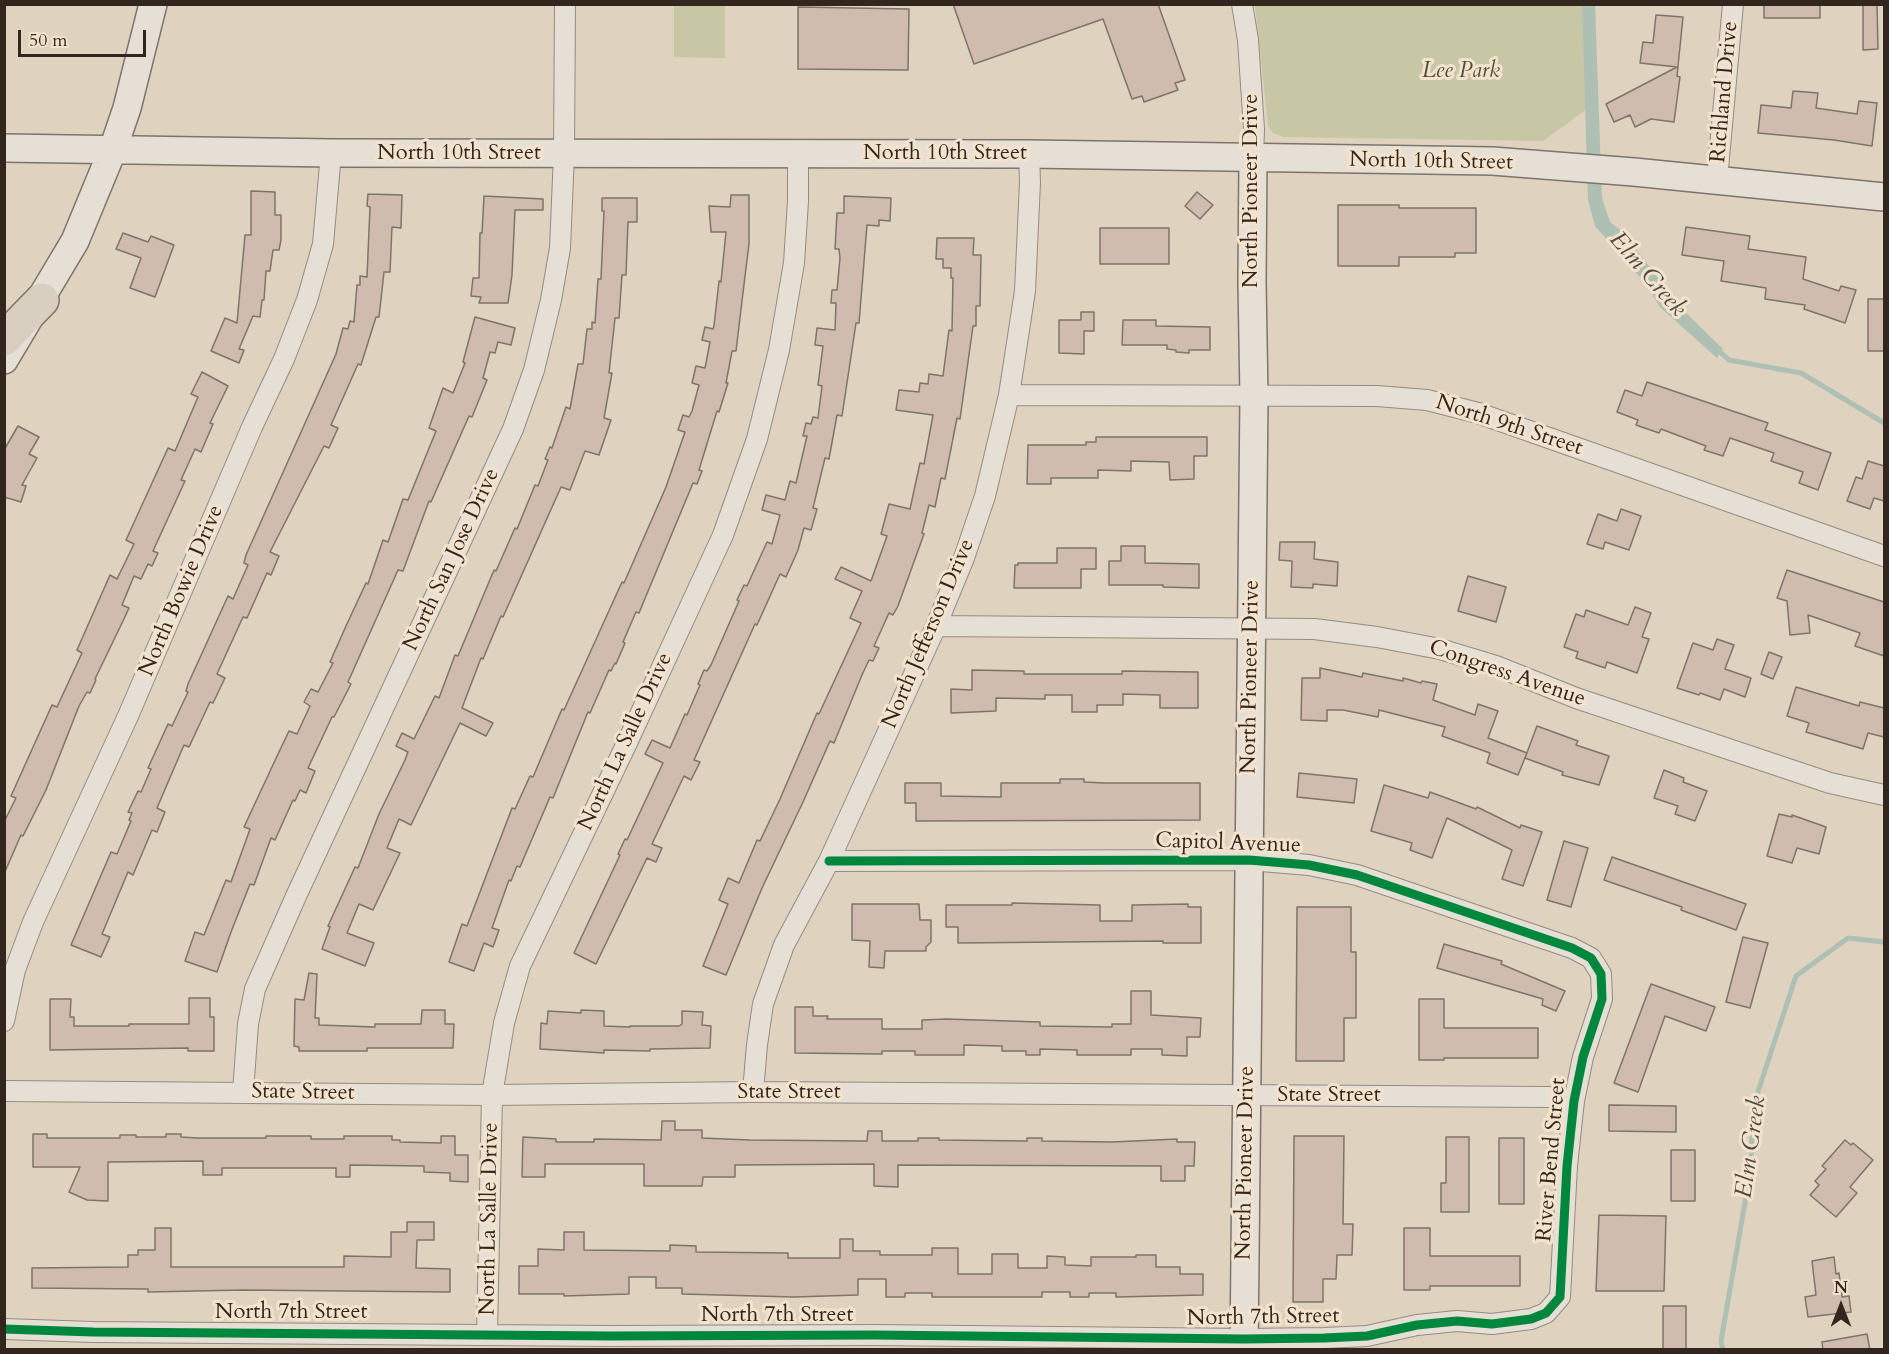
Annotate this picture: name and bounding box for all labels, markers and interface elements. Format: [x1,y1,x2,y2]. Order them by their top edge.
scale bar [21,18,148,56]
street label: Richland Drive [1706,20,1744,164]
text: 50 m [29,28,68,53]
park label: Lee Park [1422,59,1500,85]
street label: North Pioneer Drive [1239,94,1265,288]
street label: North 10th Street [377,141,541,167]
street label: North 10th Street [863,141,1027,167]
street label: North 10th Street [1349,147,1513,177]
water label: Elm Creek [1602,227,1692,323]
street label: North 9th Street [1432,390,1586,462]
street label: North San Jose Drive [398,465,506,655]
street label: North Bowie Drive [134,501,230,681]
street label: North Jefferson Drive [877,535,981,733]
street label: North Pioneer Drive [1236,580,1266,774]
street label: Congress Avenue [1425,635,1589,713]
street label: North La Salle Drive [573,649,679,835]
street label: Capitol Avenue [1155,828,1301,860]
street label: North Pioneer Drive [1231,1066,1261,1260]
street label: River Bend Street [1532,1077,1572,1243]
street label: State Street [251,1079,355,1107]
street label: State Street [737,1080,841,1106]
street label: State Street [1277,1083,1381,1109]
water label: Elm Creek [1731,1094,1773,1200]
street label: North La Salle Drive [475,1122,505,1316]
north arrow [1811,1276,1871,1336]
text: N [1834,1277,1848,1299]
street label: North 7th Street [215,1300,367,1326]
street label: North 7th Street [701,1303,853,1329]
street label: North 7th Street [1186,1303,1340,1333]

